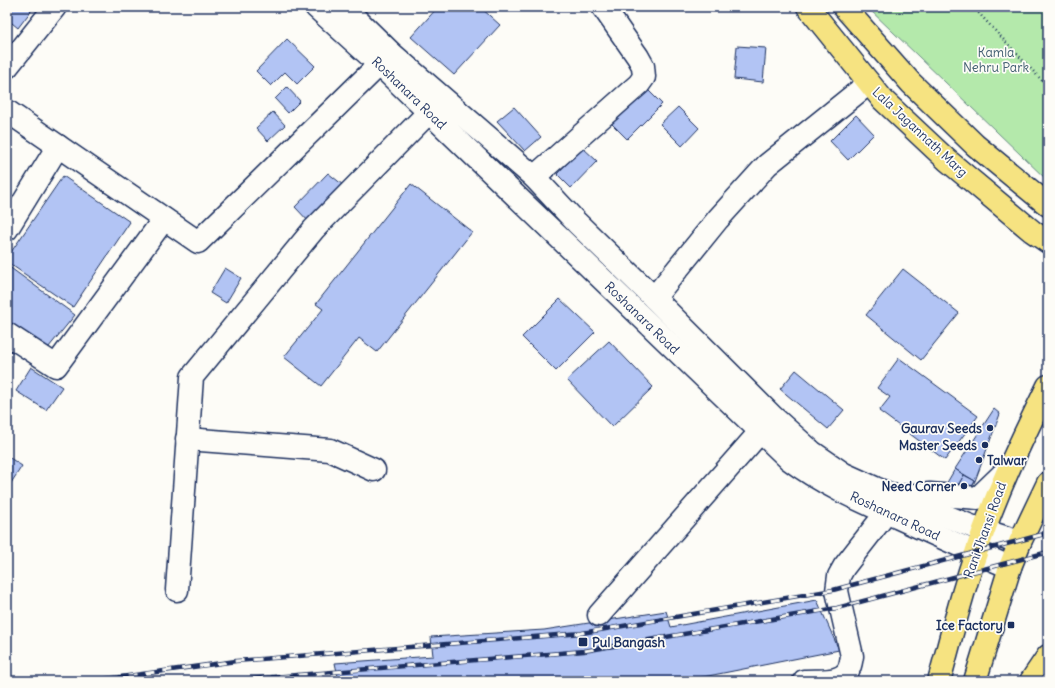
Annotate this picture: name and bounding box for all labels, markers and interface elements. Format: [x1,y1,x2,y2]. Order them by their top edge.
park label: Kamla Nehru Park [963,44,1029,76]
street label: Roshanara Road [368,53,450,133]
street label: Lala Jagannath Marg [869,83,971,181]
street label: Roshanara Road [601,278,683,358]
place label: Gaurav Seeds [901,420,982,437]
marker: Gaurav Seeds [985,423,995,433]
place label: Master Seeds [899,437,977,454]
marker: Master Seeds [980,440,990,450]
place label: Talwar [987,452,1027,469]
marker: Talwar [974,455,984,465]
place label: Need Corner [881,478,957,495]
street label: Rani Jhansi Road [960,479,1010,580]
marker: Need Corner [959,481,969,491]
street label: Roshanara Road [847,488,943,544]
place label: Ice Factory [936,617,1003,634]
marker: Ice Factory [1006,620,1016,630]
place label: Pul Bangash [592,634,665,651]
marker: Pul Bangash [577,636,589,648]

